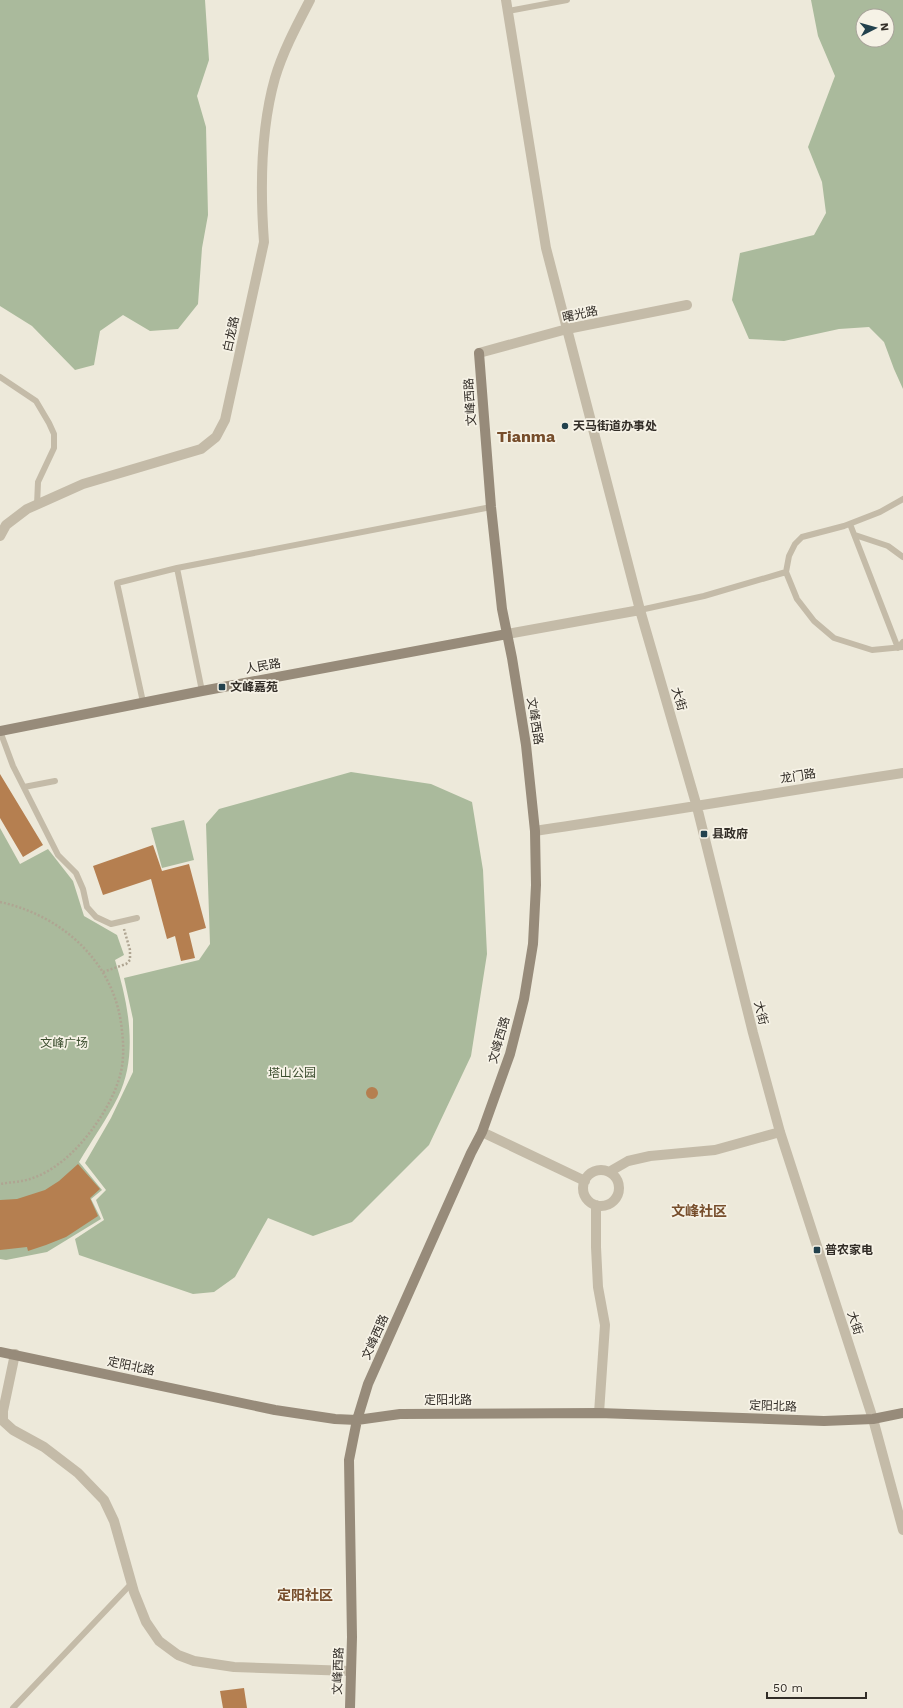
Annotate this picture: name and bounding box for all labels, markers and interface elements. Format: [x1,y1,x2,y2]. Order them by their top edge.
north arrow [855,8,895,48]
text: N [878,22,891,32]
street label: 曙光路 [561,303,599,325]
street label: 白龙路 [220,315,242,353]
street label: 文峰西路 [461,378,479,426]
place label: 天马街道办事处 [573,419,657,433]
marker: 天马街道办事处 [560,421,570,431]
district label: Tianma [497,427,556,446]
street label: 人民路 [244,656,282,676]
place label: 文峰嘉苑 [230,680,278,694]
marker: 文峰嘉苑 [217,682,227,692]
street label: 大街 [669,686,689,712]
street label: 文峰西路 [524,696,546,746]
street label: 龙门路 [779,766,817,786]
place label: 县政府 [712,827,748,841]
marker: 县政府 [699,829,709,839]
street label: 大街 [751,1000,771,1026]
street label: 文峰西路 [486,1015,512,1065]
park label: 文峰广场 [40,1036,88,1050]
park label: 塔山公园 [268,1066,316,1080]
district label: 文峰社区 [671,1203,727,1219]
place label: 普农家电 [825,1243,873,1257]
marker: 普农家电 [812,1245,822,1255]
street label: 大街 [845,1309,865,1337]
street label: 文峰西路 [359,1312,391,1362]
street label: 定阳北路 [106,1354,156,1378]
street label: 定阳北路 [424,1393,472,1407]
street label: 定阳北路 [749,1398,797,1414]
district label: 定阳社区 [277,1587,333,1603]
street label: 文峰西路 [330,1647,346,1695]
scale bar [767,1674,866,1700]
text: 50 m [773,1681,803,1695]

